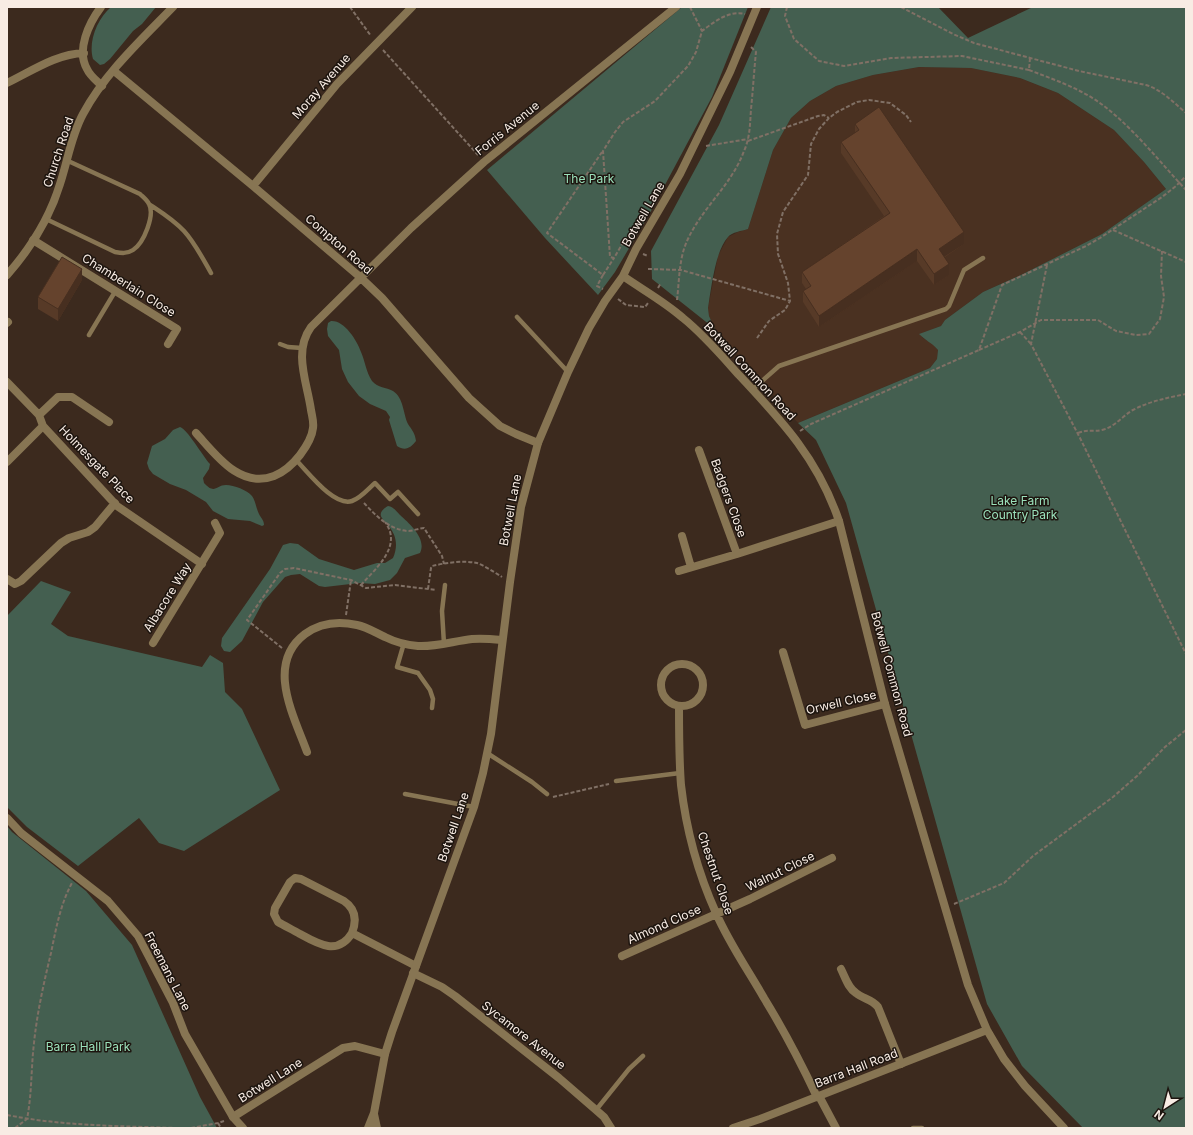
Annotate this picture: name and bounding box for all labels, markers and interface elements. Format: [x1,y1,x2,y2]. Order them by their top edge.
street label: Moray Avenue [289,50,353,122]
street label: Forris Avenue [472,98,542,158]
street label: Church Road [40,115,76,189]
park label: The Park [564,171,615,186]
street label: Botwell Lane [618,179,668,249]
street label: Compton Road [302,211,376,277]
street label: Chamberlain Close [79,250,179,320]
street label: Botwell Common Road [701,319,799,423]
street label: Holmesgate Place [56,422,138,506]
street label: Badgers Close [708,457,750,539]
street label: Botwell Lane [496,473,524,547]
park label: Lake Farm Country Park [983,493,1058,522]
street label: Albacore Way [140,559,194,634]
street label: Botwell Common Road [868,610,916,738]
street label: Orwell Close [804,687,878,717]
street label: Botwell Lane [434,790,472,864]
street label: Chestnut Close [695,830,737,916]
street label: Walnut Close [743,848,817,894]
street label: Almond Close [625,901,703,947]
street label: Freemans Lane [142,929,194,1013]
street label: Sycamore Avenue [479,998,569,1072]
park label: Barra Hall Park [46,1039,131,1054]
street label: Barra Hall Road [812,1045,900,1091]
street label: Botwell Lane [235,1054,305,1106]
north arrow [1145,1087,1185,1127]
text: N [1152,1107,1167,1123]

